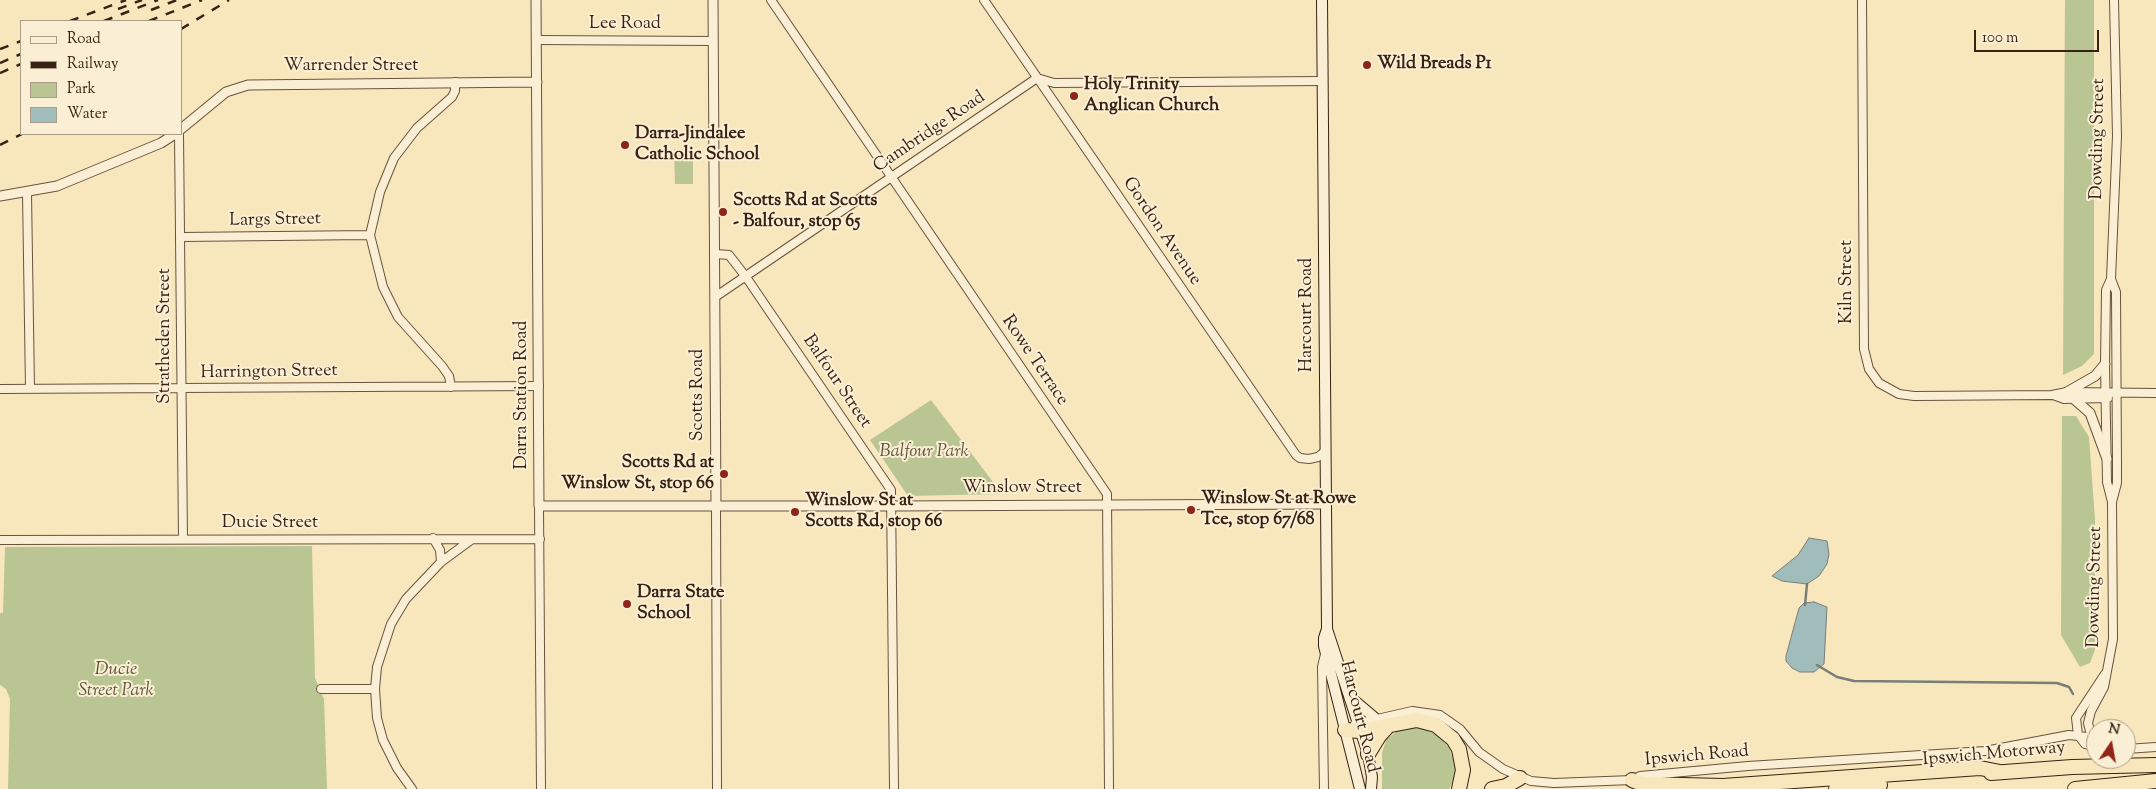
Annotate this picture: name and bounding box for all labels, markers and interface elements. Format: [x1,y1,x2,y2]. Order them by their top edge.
street label: Lee Road [589,14,661,36]
legend [20,20,182,135]
scale bar [1976,20,2101,52]
text: 100 m [1982,28,2018,49]
text: Road [67,29,101,50]
text: Railway [67,54,118,75]
place label: Wild Breads P1 [1377,54,1492,76]
street label: Warrender Street [284,56,418,78]
marker: Wild Breads P1 [1361,59,1373,71]
place label: Holy Trinity Anglican Church [1084,75,1219,118]
street label: Dowding Street [2087,78,2111,200]
text: Park [67,79,96,100]
street label: Cambridge Road [870,88,990,178]
marker: Holy Trinity Anglican Church [1068,90,1080,102]
text: Water [67,104,107,125]
place label: Darra-Jindalee Catholic School [635,124,759,166]
marker: Darra-Jindalee Catholic School [619,139,631,151]
street label: Gordon Avenue [1117,174,1205,290]
place label: Scotts Rd at Scotts - Balfour, stop 65 [733,191,877,233]
marker: Scotts Rd at Scotts - Balfour, stop 65 [717,206,729,218]
street label: Largs Street [229,209,321,233]
street label: Kiln Street [1837,240,1859,324]
street label: Harcourt Road [1297,258,1319,372]
street label: Stratheden Street [155,268,177,404]
street label: Rowe Terrace [996,312,1072,410]
street label: Darra Station Road [512,321,534,469]
street label: Balfour Street [797,331,875,433]
street label: Scotts Road [688,349,710,441]
street label: Harrington Street [200,361,338,385]
park label: Balfour Park [879,442,969,464]
place label: Scotts Rd at Winslow St, stop 66 [561,453,714,496]
marker: Scotts Rd at Winslow St, stop 66 [718,468,730,480]
street label: Winslow Street [962,478,1082,500]
place label: Winslow St at Rowe Tce, stop 67/68 [1201,489,1356,532]
place label: Winslow St at Scotts Rd, stop 66 [805,491,942,534]
marker: Winslow St at Rowe Tce, stop 67/68 [1185,504,1197,516]
marker: Winslow St at Scotts Rd, stop 66 [789,506,801,518]
street label: Ducie Street [222,513,318,535]
street label: Dowding Street [2084,526,2108,648]
place label: Darra State School [637,583,724,626]
marker: Darra State School [621,598,633,610]
street label: Harcourt Road [1334,659,1382,775]
park label: Ducie Street Park [78,660,154,702]
north arrow [2086,719,2136,769]
text: N [2106,719,2121,741]
street label: Ipswich Motorway [1922,738,2066,772]
street label: Ipswich Road [1644,742,1750,772]

